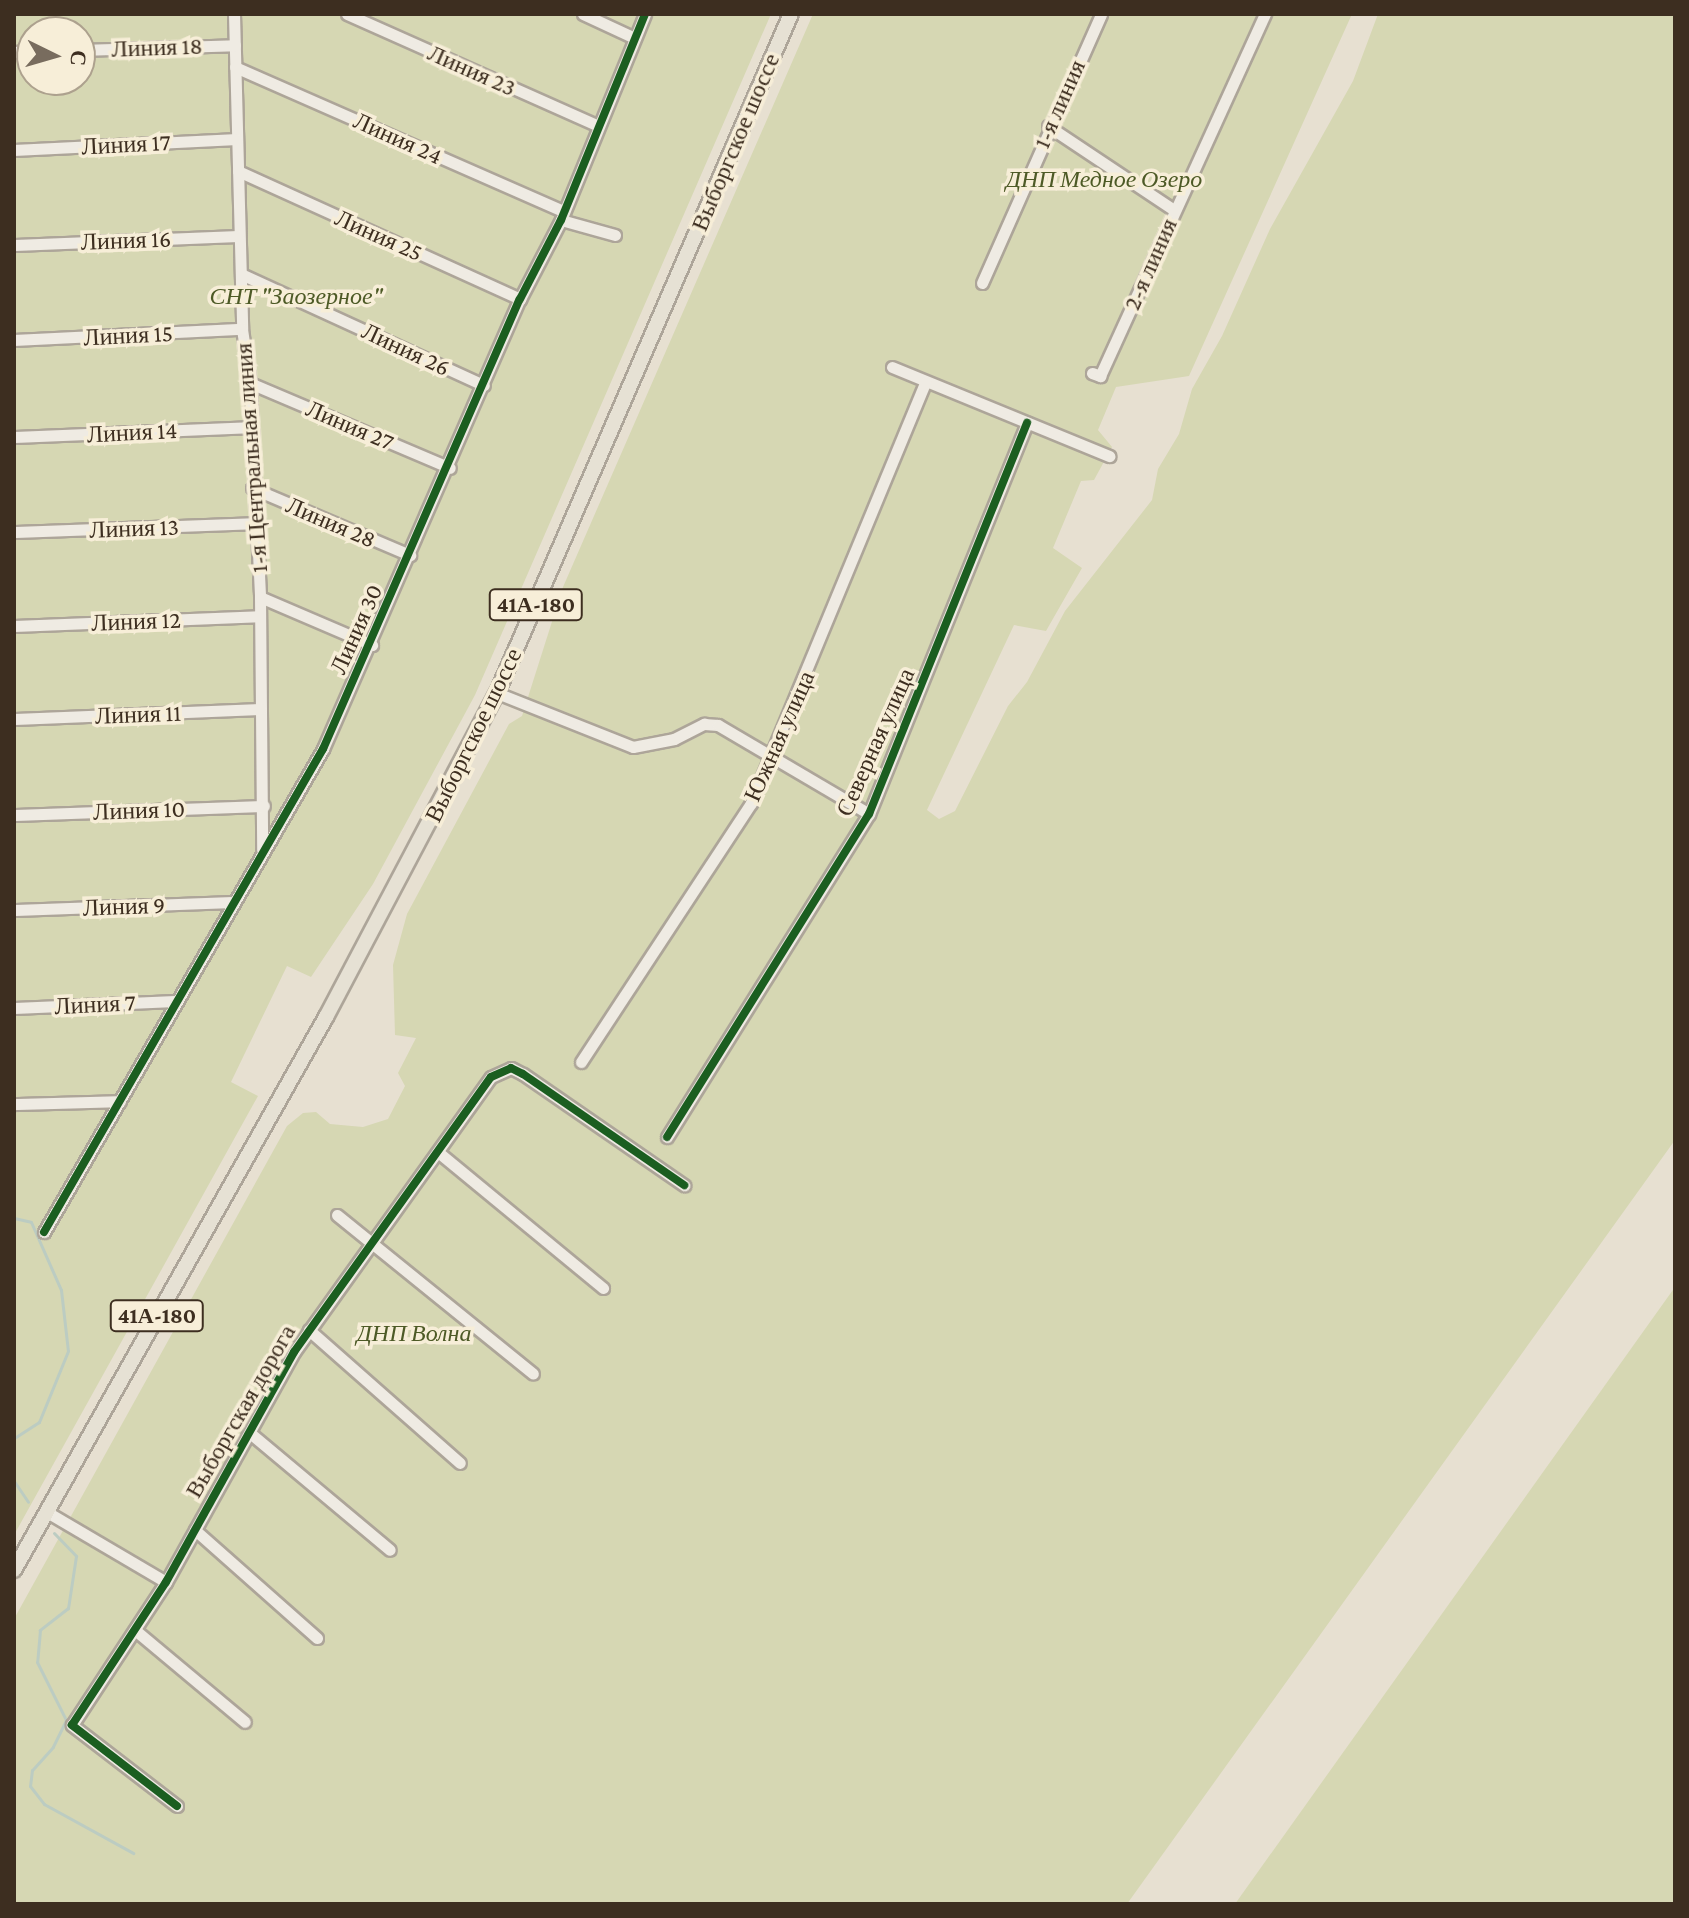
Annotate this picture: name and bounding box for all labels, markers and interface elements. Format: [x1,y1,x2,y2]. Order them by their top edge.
north arrow [16,16,96,96]
street label: Линия 18 [111,31,203,63]
street label: Линия 23 [424,38,520,102]
text: С [65,49,92,67]
street label: Выборгское шоссе [685,49,785,235]
street label: 1-я линия [1027,55,1091,153]
street label: Линия 24 [349,106,447,170]
street label: Линия 17 [81,127,171,161]
park label: ДНП Медное Озеро [1006,165,1202,193]
street label: Линия 25 [331,203,427,267]
street label: 2-я линия [1117,214,1183,314]
street label: Линия 16 [80,224,172,256]
park label: СНТ "Заозерное" [210,282,382,310]
street label: Линия 26 [357,316,455,382]
street label: Линия 15 [82,318,174,352]
street label: 1-я Центральная линия [229,342,273,574]
street label: Линия 27 [302,394,398,456]
street label: Линия 14 [86,415,178,449]
street label: Линия 28 [282,490,380,554]
street label: Линия 13 [89,512,179,544]
street label: Линия 30 [323,580,389,678]
road number: 41А-180 [488,587,584,623]
street label: Линия 12 [91,605,181,637]
street label: Выборгское шоссе [418,643,528,827]
street label: Северная улица [829,663,921,821]
street label: Южная улица [737,666,821,806]
street label: Линия 11 [94,698,182,730]
street label: Линия 10 [93,794,185,826]
street label: Линия 9 [82,890,166,922]
street label: Линия 7 [54,987,136,1021]
road number: 41А-180 [109,1298,205,1334]
street label: Выборгская дорога [179,1319,301,1503]
park label: ДНП Волна [357,1319,471,1347]

